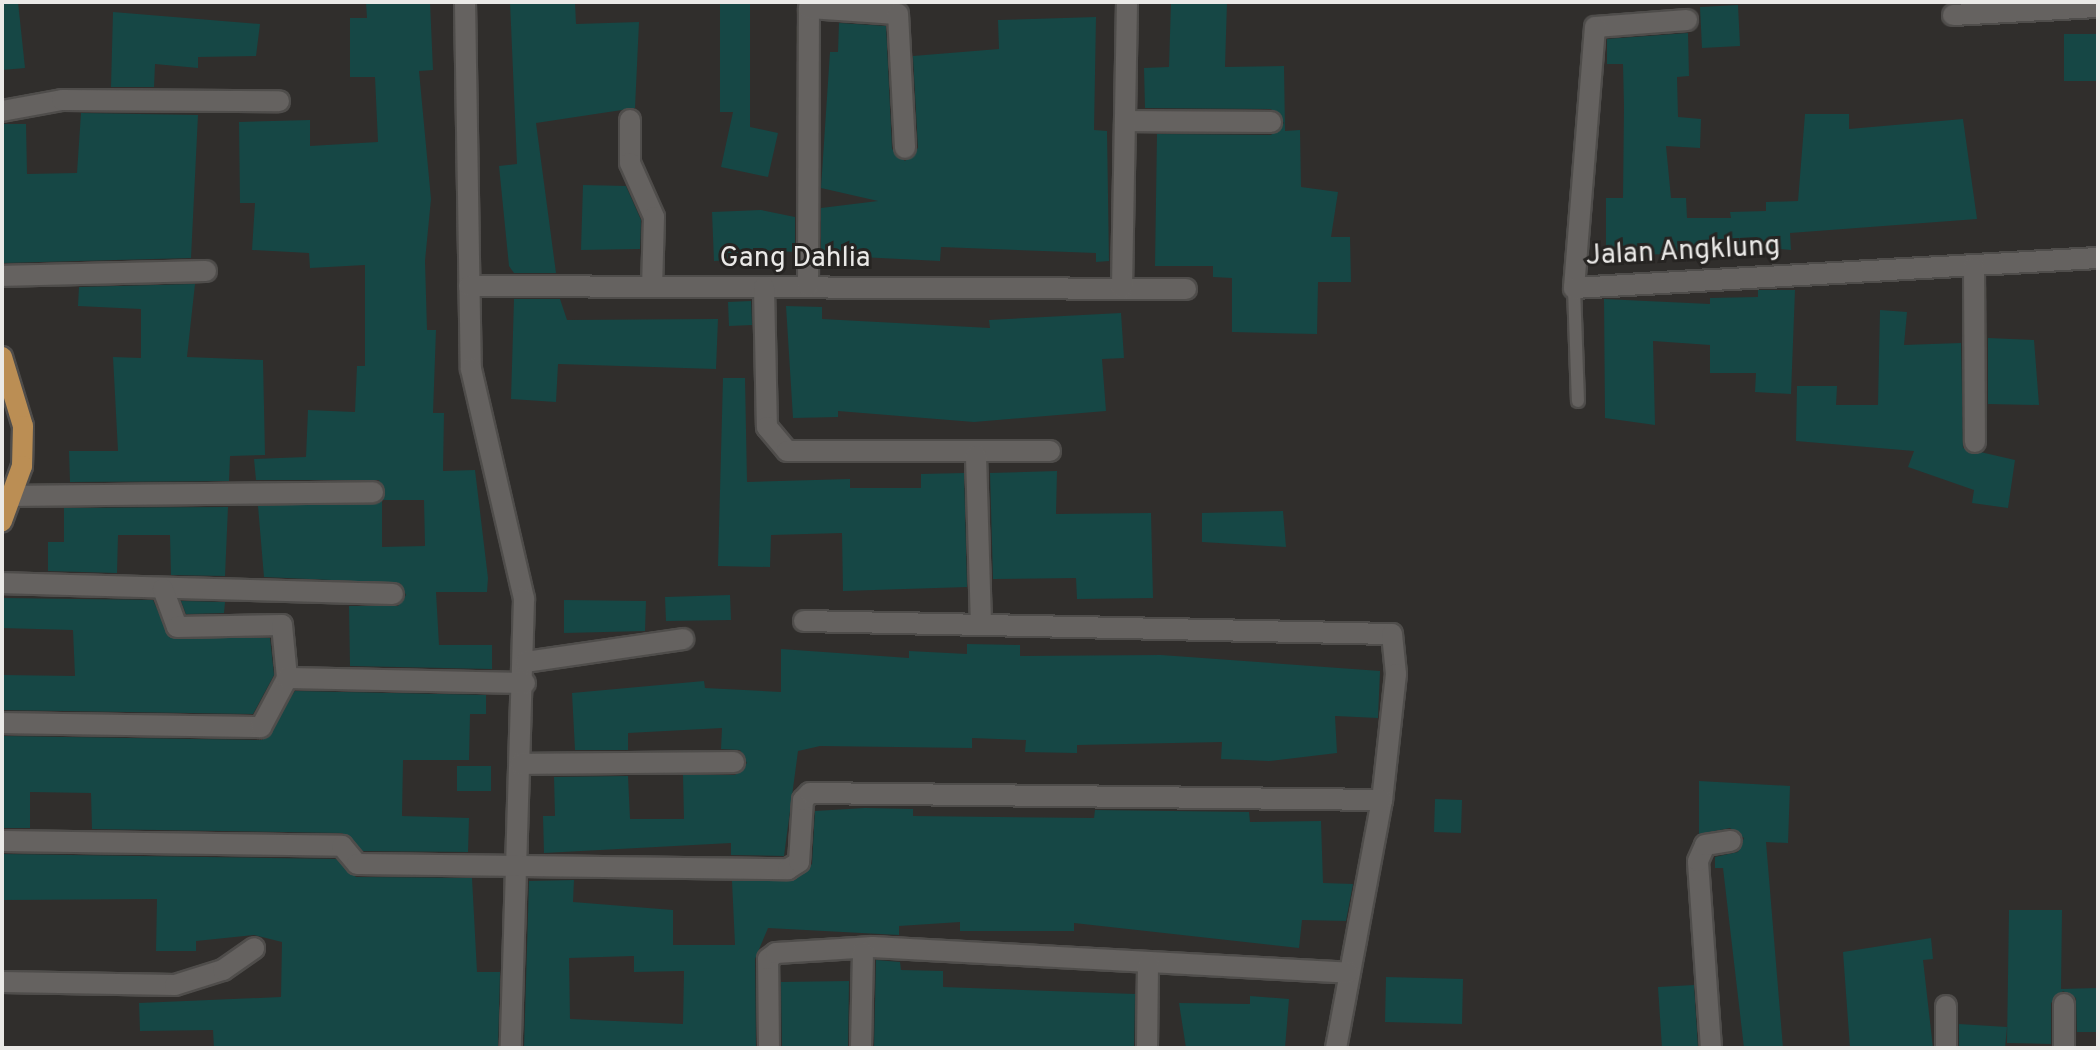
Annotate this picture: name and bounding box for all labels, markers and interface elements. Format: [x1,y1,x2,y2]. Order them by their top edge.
street label: Jalan Angklung [1584,230,1782,274]
street label: Gang Dahlia [719,242,871,276]

